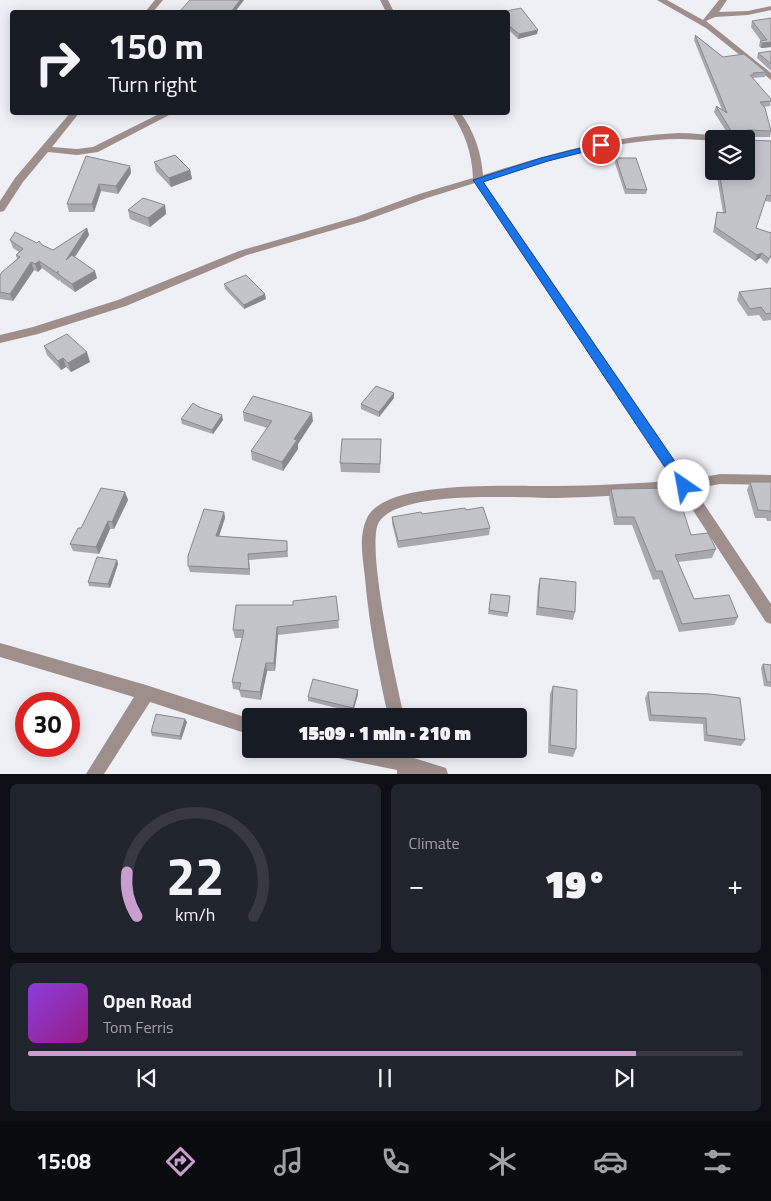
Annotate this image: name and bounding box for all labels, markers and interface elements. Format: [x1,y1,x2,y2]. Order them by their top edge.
text: 150 m [108,19,204,73]
icon: right [25,30,90,95]
text: Turn right [108,67,197,101]
pin [580,124,622,166]
map controls [705,130,755,180]
button: layers [705,130,755,180]
icon: arrive [587,131,615,159]
position arrow [657,459,709,511]
speed limit sign: 30 [15,692,80,757]
text: 15:09 · 1 min · 210 m [298,718,471,747]
text: Climate [409,831,460,855]
text: 22 [166,836,224,915]
text: 19° [544,855,607,913]
text: − [409,863,424,906]
text: + [727,863,743,906]
text: km/h [175,901,215,928]
text: Open Road [103,986,192,1015]
text: Tom Ferris [103,1015,174,1039]
icon: previous [133,1064,161,1092]
icon: pause [371,1064,399,1092]
icon: next [610,1064,638,1092]
text: 15:08 [36,1144,91,1178]
icon: directions [163,1144,198,1179]
icon: music [271,1144,306,1179]
icon: phone [378,1144,413,1179]
icon: climate [485,1144,520,1179]
icon: car [593,1144,628,1179]
icon: filters [700,1144,735,1179]

